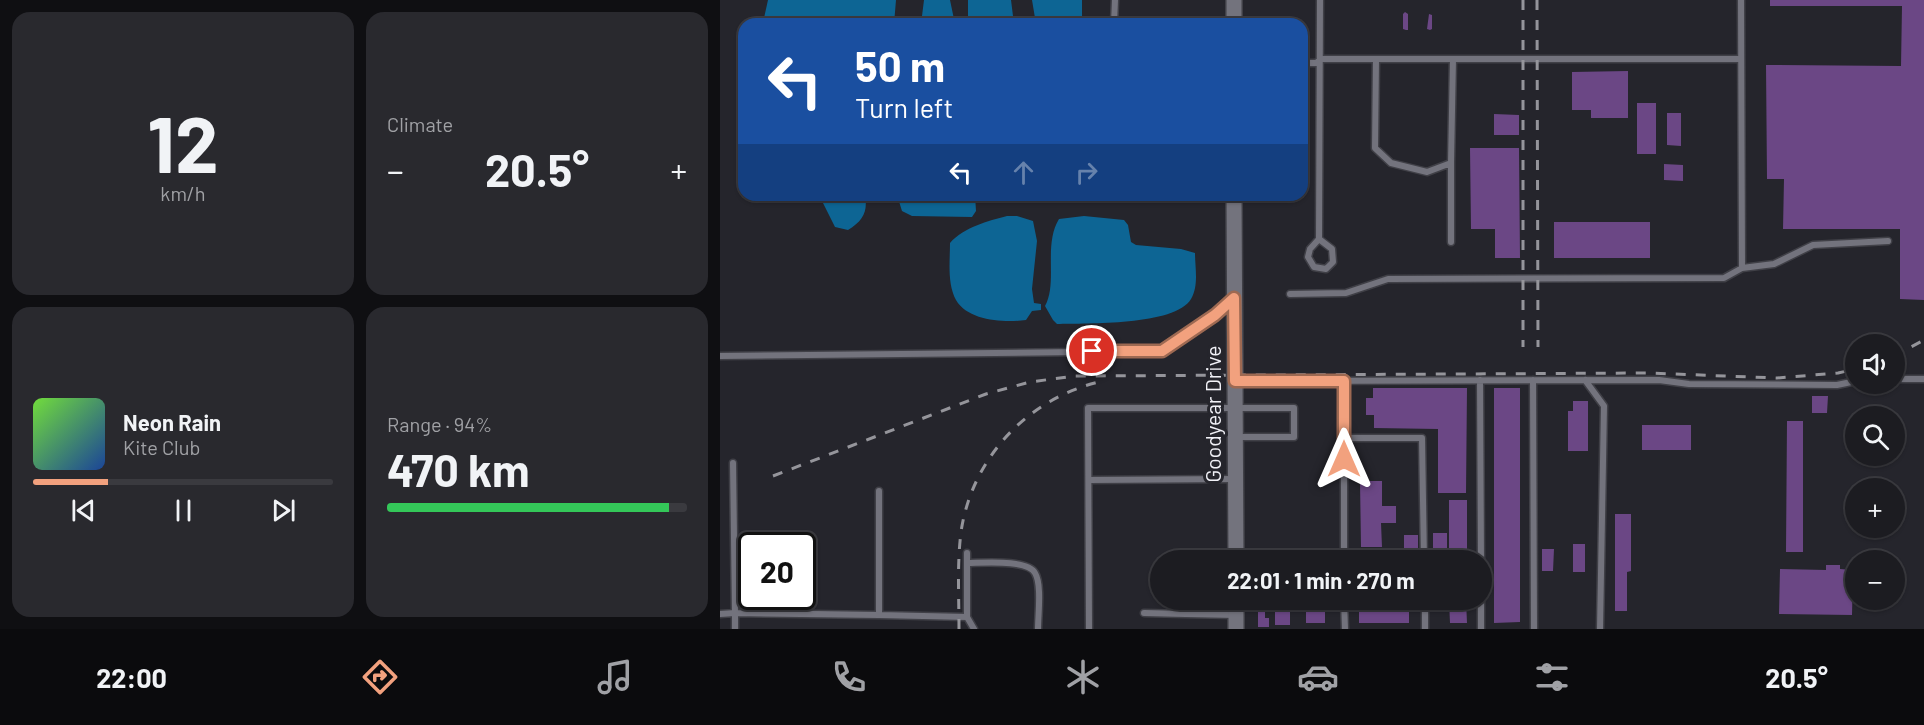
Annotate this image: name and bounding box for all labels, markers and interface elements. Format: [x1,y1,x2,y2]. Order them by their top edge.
text: 50 m [855,40,945,90]
icon: left [756,42,834,120]
text: Turn left [855,91,953,123]
text: 12 [147,95,219,189]
text: Climate [387,112,453,136]
text: 20.5° [485,142,589,196]
text: − [387,150,404,190]
text: + [671,150,687,190]
icon: left [944,156,977,189]
icon: ahead [1007,156,1040,189]
icon: right [1070,156,1103,189]
text: km/h [160,181,206,205]
pin [1066,325,1117,376]
icon: arrive [1075,334,1108,367]
map controls [1845,334,1905,610]
button: sound [1845,334,1905,394]
street label: Goodyear Drive [1200,346,1225,482]
button: search [1845,406,1905,466]
text: Neon Rain [123,409,221,435]
text: Range · 94% [387,412,492,436]
position arrow [1312,427,1376,491]
text: Kite Club [123,435,200,459]
text: 470 km [387,442,530,496]
button: + [1845,478,1905,538]
icon: previous [67,494,100,527]
icon: pause [167,494,200,527]
icon: next [267,494,300,527]
speed limit sign: 20 [738,532,816,610]
button: − [1845,550,1905,610]
text: 22:01 · 1 min · 270 m [1227,567,1415,593]
icon: directions [359,656,401,698]
icon: music [594,656,636,698]
icon: phone [828,656,870,698]
icon: climate [1062,656,1104,698]
icon: car [1297,656,1339,698]
icon: filters [1531,656,1573,698]
text: 22:00 [96,661,167,693]
text: 20.5° [1765,661,1828,693]

